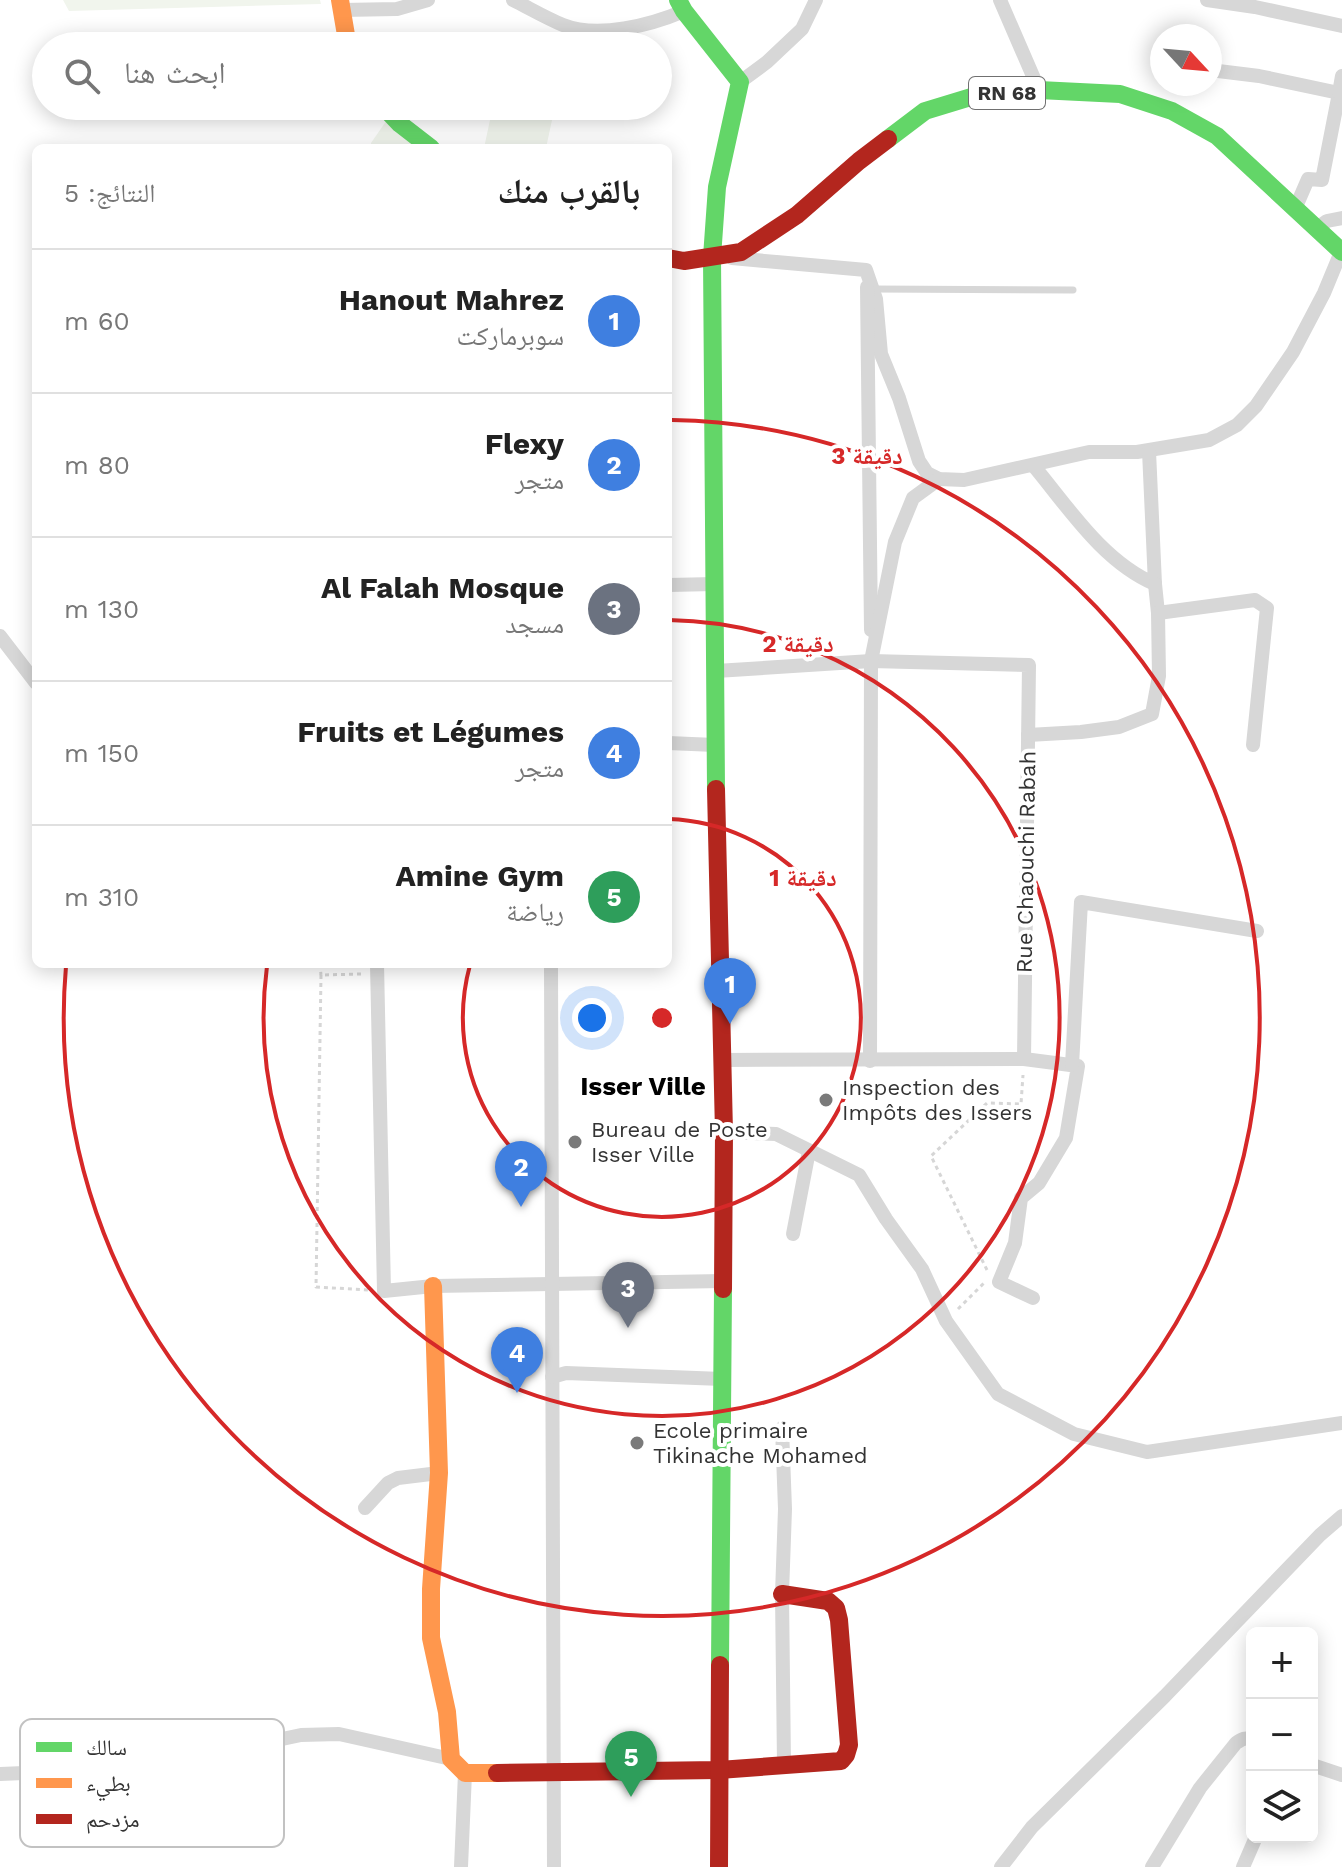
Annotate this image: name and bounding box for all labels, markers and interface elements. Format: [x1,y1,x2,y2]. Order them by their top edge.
north arrow [1150,24,1222,96]
search box [32,32,672,120]
icon: search [60,54,104,98]
text: ابحث هنا [124,55,226,90]
road number: RN 68 [969,77,1045,109]
text: بالقرب منك [498,171,640,211]
text: النتائج: 5 [64,178,155,208]
text: Hanout Mahrez [339,282,564,317]
text: 60 m [64,306,130,336]
text: 1 [608,306,620,336]
text: سوبرماركت [457,321,564,351]
text: Flexy [485,426,564,461]
text: 3 دقيقة [831,442,903,470]
text: 80 m [64,450,130,480]
text: 2 [606,450,622,480]
text: متجر [515,465,564,495]
text: Al Falah Mosque [321,570,564,605]
text: 130 m [64,594,139,624]
text: 3 [606,594,622,624]
text: مسجد [505,609,564,639]
text: 2 دقيقة [762,630,834,658]
text: Fruits et Légumes [297,714,564,749]
text: 150 m [64,738,139,768]
text: 4 [606,738,622,768]
street label: Rue Chaouchi Rabah [1012,751,1040,973]
text: متجر [515,753,564,783]
text: Amine Gym [395,858,564,893]
text: 1 دقيقة [769,864,837,892]
text: 310 m [64,882,139,912]
text: 5 [606,882,622,912]
text: رياضة [506,897,564,927]
pin: 1 [704,958,756,1024]
your location [572,998,612,1038]
centre of rings [648,1004,676,1032]
district label: Isser Ville [580,1071,706,1101]
place label: Inspection des Impôts des Issers [842,1075,1032,1125]
marker: Inspection des Impôts des Issers [817,1091,835,1109]
place label: Bureau de Poste Isser Ville [591,1117,768,1167]
marker: Bureau de Poste Isser Ville [566,1133,584,1151]
pin: 2 [495,1141,547,1207]
pin: 3 [602,1262,654,1328]
pin: 4 [491,1327,543,1393]
place label: Ecole primaire Tikinache Mohamed [653,1418,868,1468]
marker: Ecole primaire Tikinache Mohamed [628,1434,646,1452]
map controls [1246,1627,1318,1843]
button: + [1246,1627,1318,1699]
button: − [1246,1699,1318,1771]
legend [20,1719,284,1847]
pin: 5 [605,1731,657,1797]
text: سالك [86,1735,127,1760]
text: بطيء [86,1771,131,1801]
button: layers [1246,1771,1318,1843]
text: مزدحم [86,1807,140,1834]

